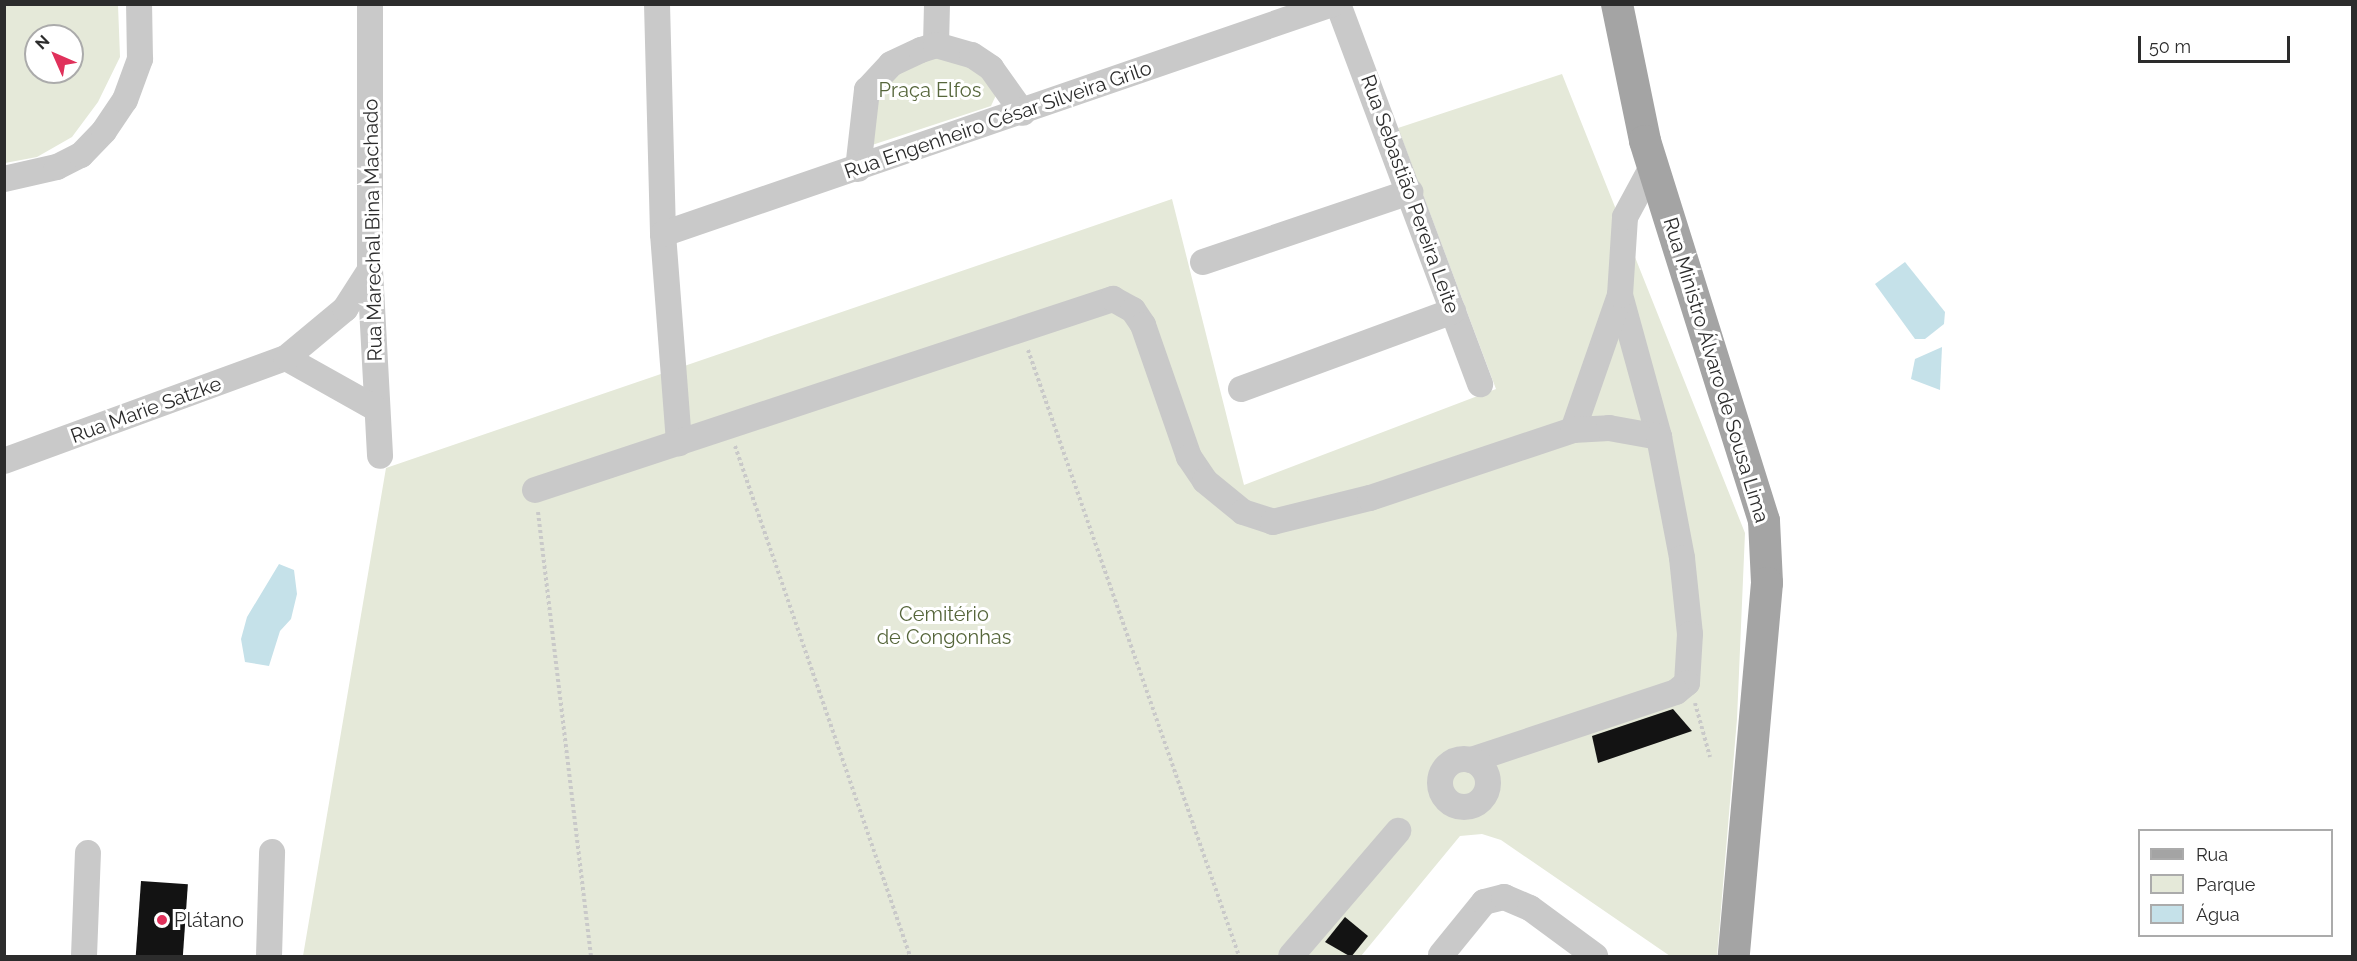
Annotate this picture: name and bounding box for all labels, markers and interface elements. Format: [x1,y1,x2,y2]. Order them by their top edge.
north arrow [24,24,84,84]
scale bar [2141,24,2292,62]
text: N [31,31,53,53]
text: 50 m [2149,36,2191,57]
street label: Rua Engenheiro César Silveira Grilo [841,56,1155,184]
street label: Rua Sebastião Pereira Leite [1356,71,1464,317]
park label: Praça Elfos [879,78,981,102]
street label: Rua Marechal Bina Machado [359,98,387,362]
street label: Rua Ministro Álvaro de Sousa Lima [1658,214,1774,526]
street label: Rua Marie Satzke [67,372,225,448]
park label: Cemitério de Congonhas [877,603,1011,650]
legend [2138,829,2333,937]
text: Rua [2196,844,2228,865]
text: Parque [2196,874,2255,895]
text: Água [2196,904,2240,925]
place label: Plátano [174,908,244,932]
marker: Plátano [155,913,169,927]

